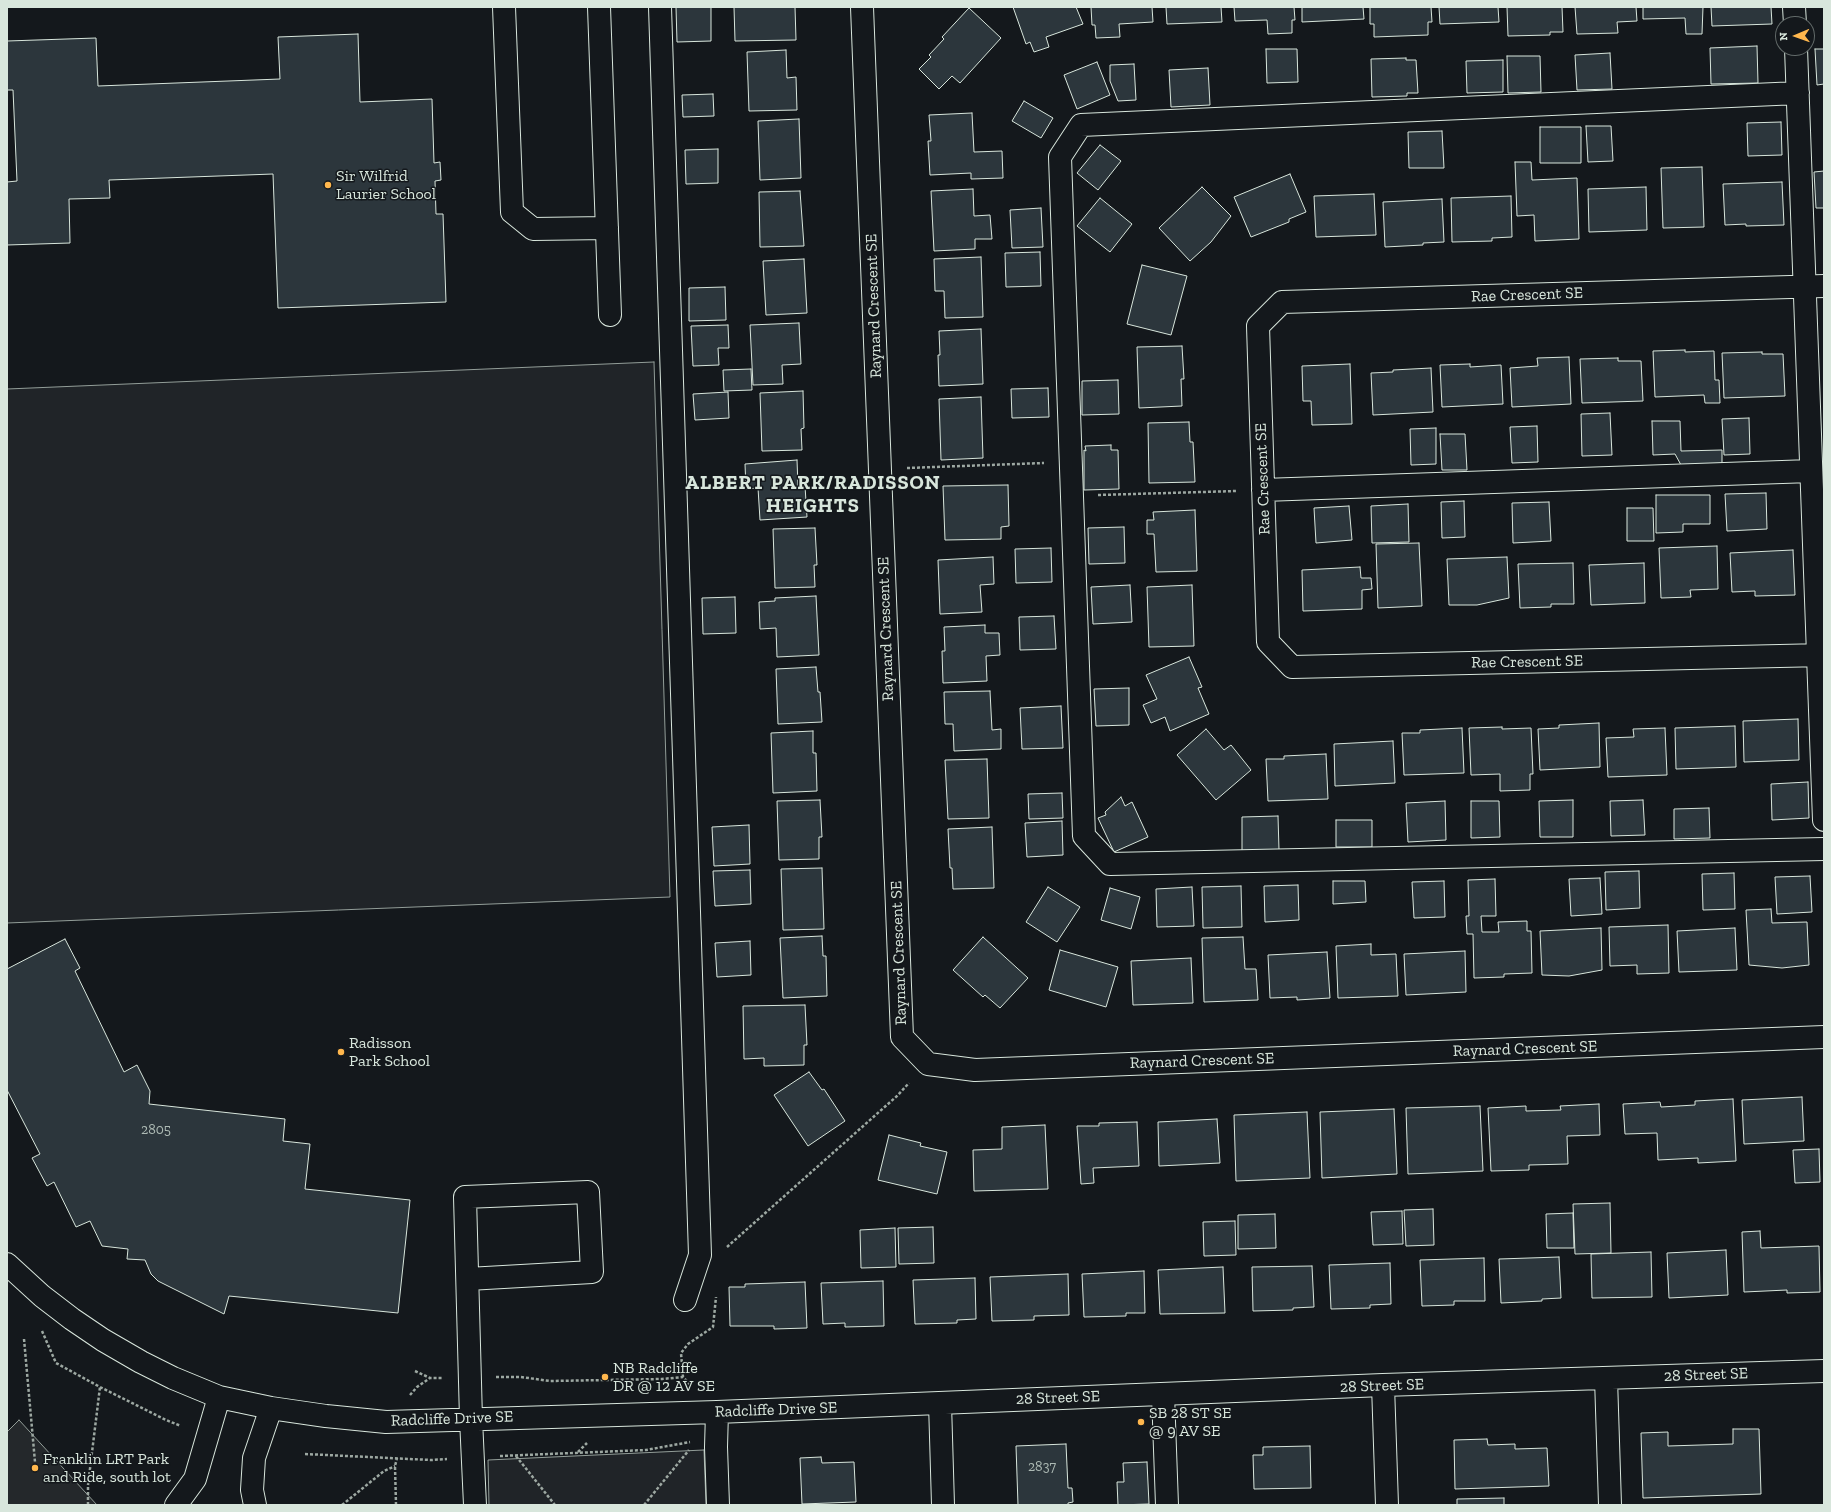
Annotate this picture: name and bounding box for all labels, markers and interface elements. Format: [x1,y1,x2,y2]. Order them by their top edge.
north arrow [1775,16,1815,56]
text: N [1777,32,1790,41]
place label: Sir Wilfrid Laurier School [336,166,436,204]
marker: Sir Wilfrid Laurier School [323,180,333,190]
street label: Raynard Crescent SE [862,233,886,379]
street label: Rae Crescent SE [1471,283,1583,307]
street label: Rae Crescent SE [1251,423,1275,535]
district label: ALBERT PARK/RADISSON HEIGHTS [685,471,941,518]
street label: Raynard Crescent SE [874,556,898,702]
street label: Rae Crescent SE [1471,651,1583,673]
street label: Raynard Crescent SE [887,880,911,1026]
place label: Radisson Park School [349,1033,430,1071]
street label: Raynard Crescent SE [1452,1037,1598,1061]
marker: Radisson Park School [336,1047,346,1057]
street label: Raynard Crescent SE [1129,1049,1275,1073]
house number: 2805 [141,1122,171,1138]
place label: NB Radcliffe DR @ 12 AV SE [613,1358,715,1396]
street label: 28 Street SE [1664,1364,1748,1386]
marker: NB Radcliffe DR @ 12 AV SE [600,1372,610,1382]
street label: 28 Street SE [1340,1375,1424,1397]
street label: 28 Street SE [1016,1387,1100,1409]
street label: Radcliffe Drive SE [714,1398,838,1422]
place label: SB 28 ST SE @ 9 AV SE [1149,1403,1231,1441]
street label: Radcliffe Drive SE [390,1407,514,1431]
marker: SB 28 ST SE @ 9 AV SE [1136,1417,1146,1427]
place label: Franklin LRT Park and Ride, south lot [43,1449,171,1487]
house number: 2837 [1028,1459,1056,1475]
marker: Franklin LRT Park and Ride, south lot [30,1463,40,1473]

